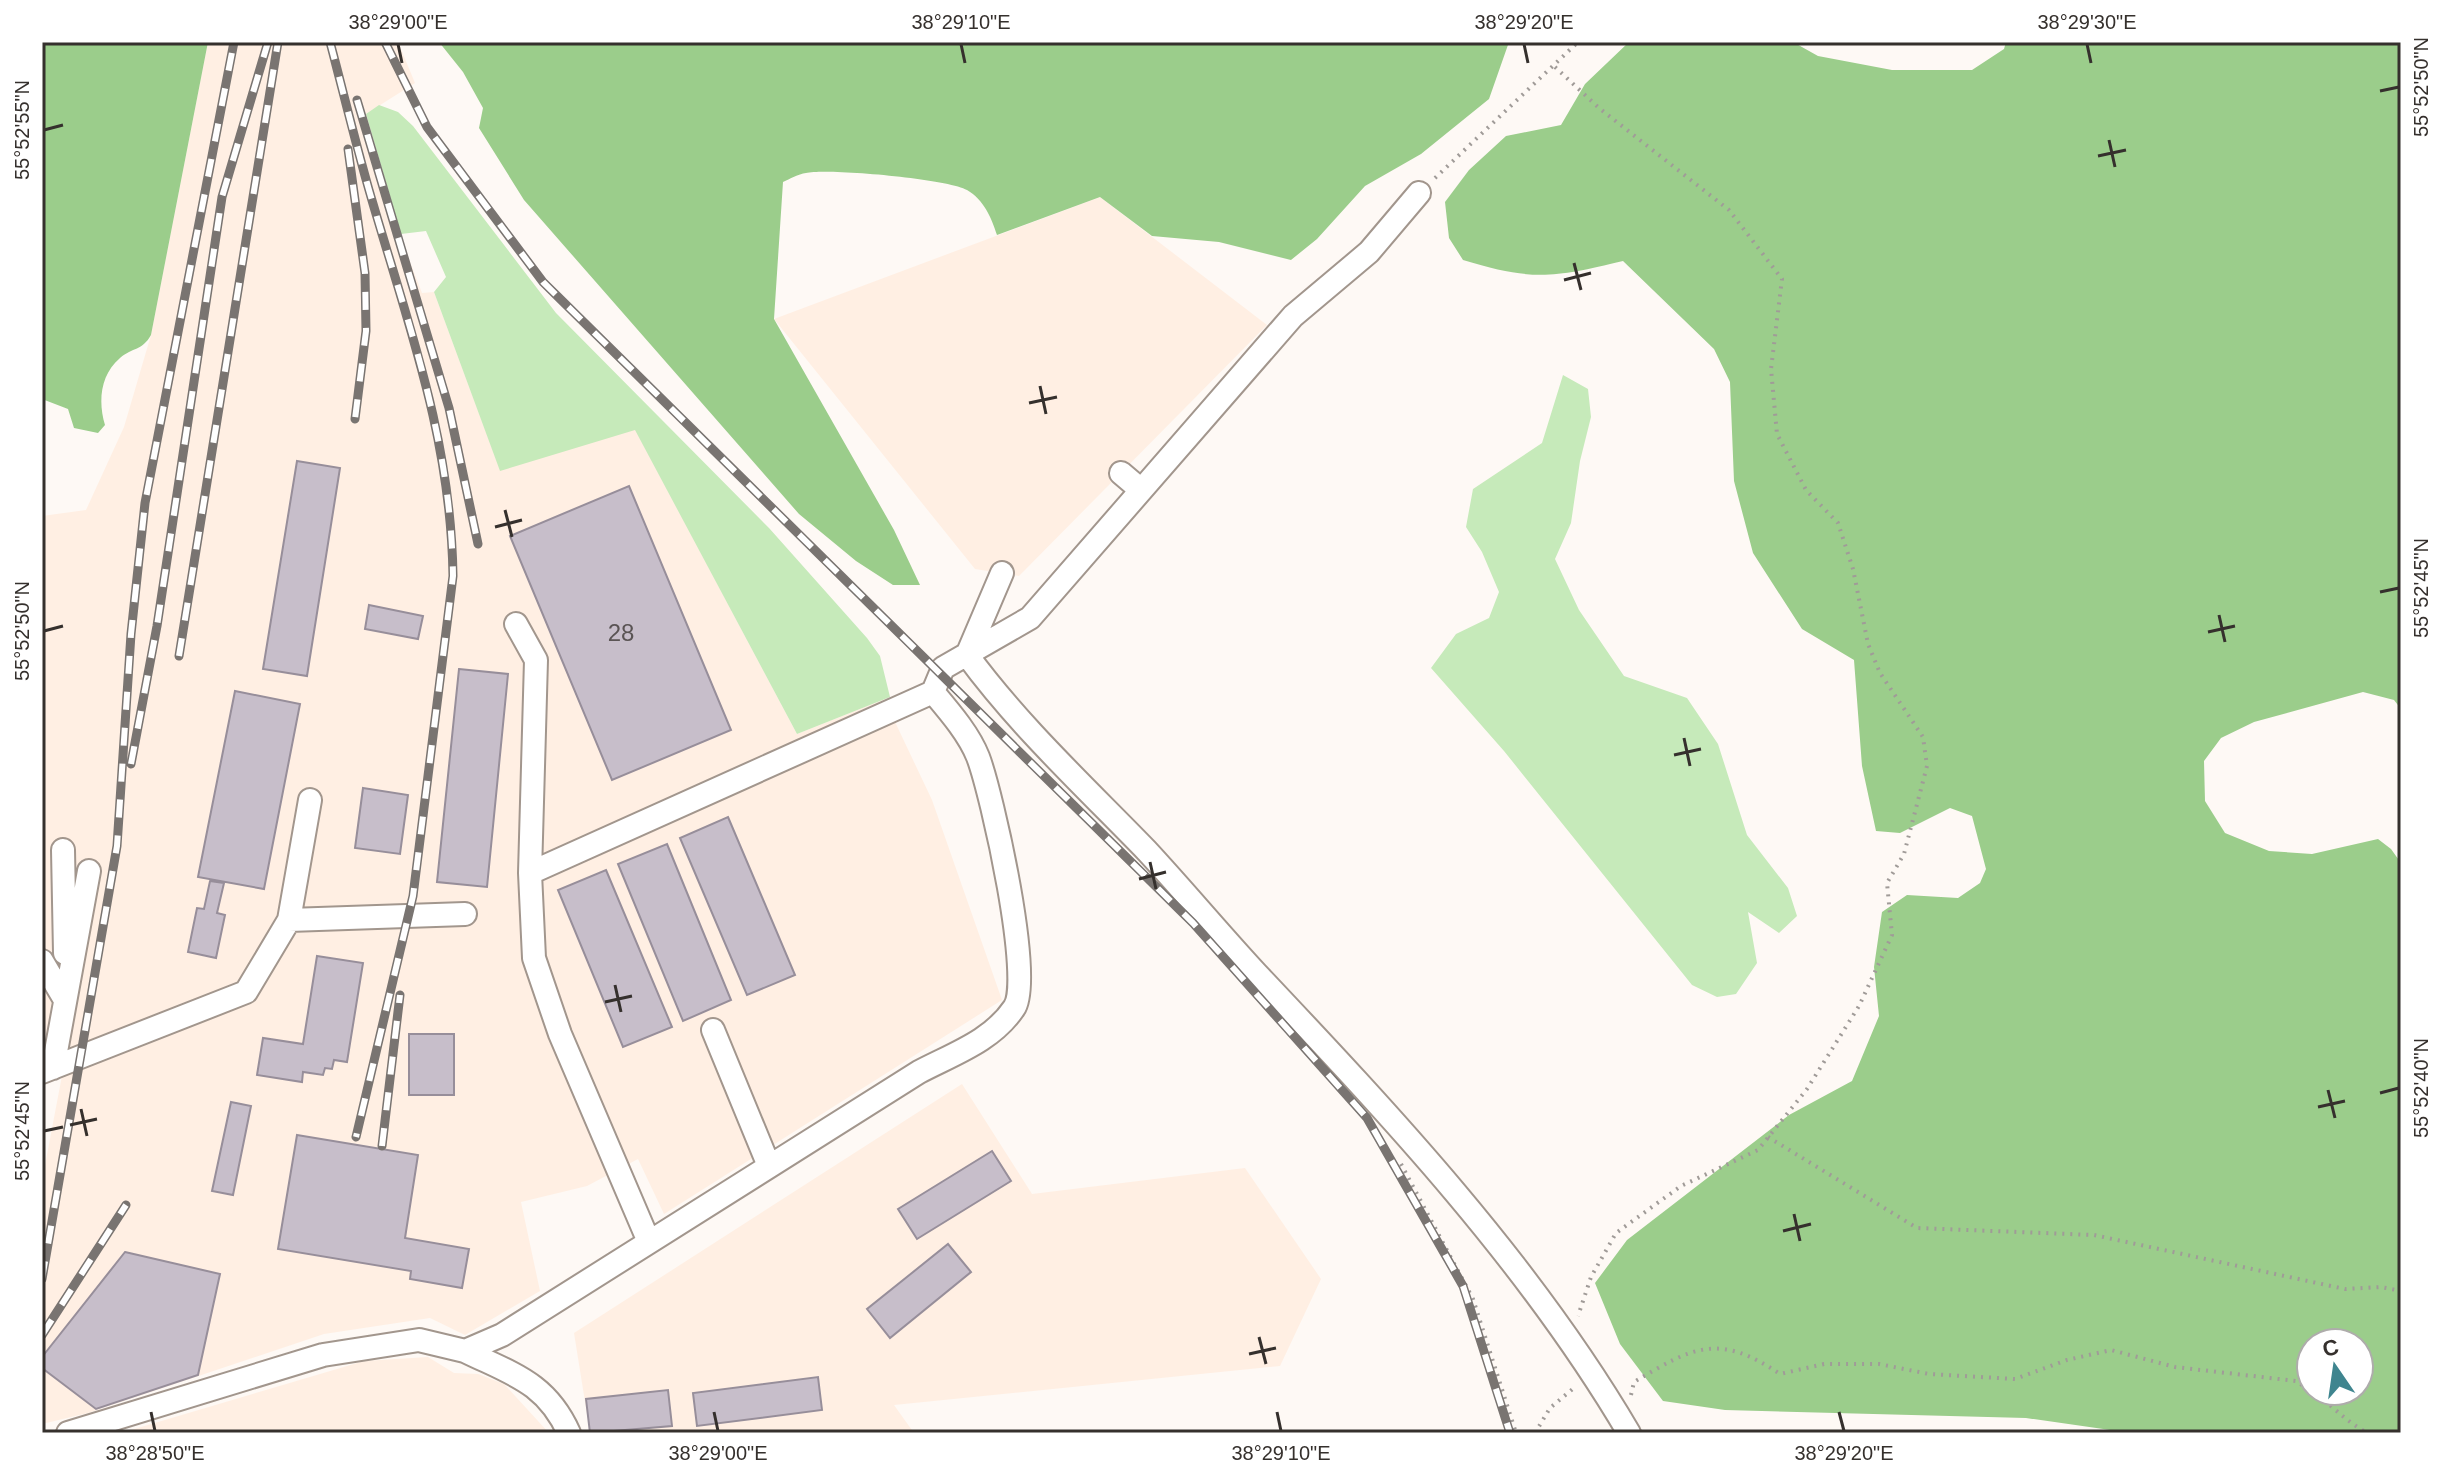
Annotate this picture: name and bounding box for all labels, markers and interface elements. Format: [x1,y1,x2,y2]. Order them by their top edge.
text: 38°29'00"E [349,11,448,33]
text: 38°29'10"E [912,11,1011,33]
text: 38°29'20"E [1475,11,1574,33]
text: 38°29'30"E [2038,11,2137,33]
text: 55°52'50"N [2410,37,2432,137]
text: 55°52'55"N [11,80,33,180]
text: 55°52'45"N [2410,538,2432,638]
text: 55°52'50"N [11,581,33,681]
house number: 28 [608,619,634,646]
text: 55°52'40"N [2410,1038,2432,1138]
text: 55°52'45"N [11,1081,33,1181]
north arrow [2295,1327,2375,1407]
text: С [2320,1334,2341,1362]
text: 38°28'50"E [106,1442,205,1464]
text: 38°29'00"E [669,1442,768,1464]
text: 38°29'10"E [1232,1442,1331,1464]
text: 38°29'20"E [1795,1442,1894,1464]

